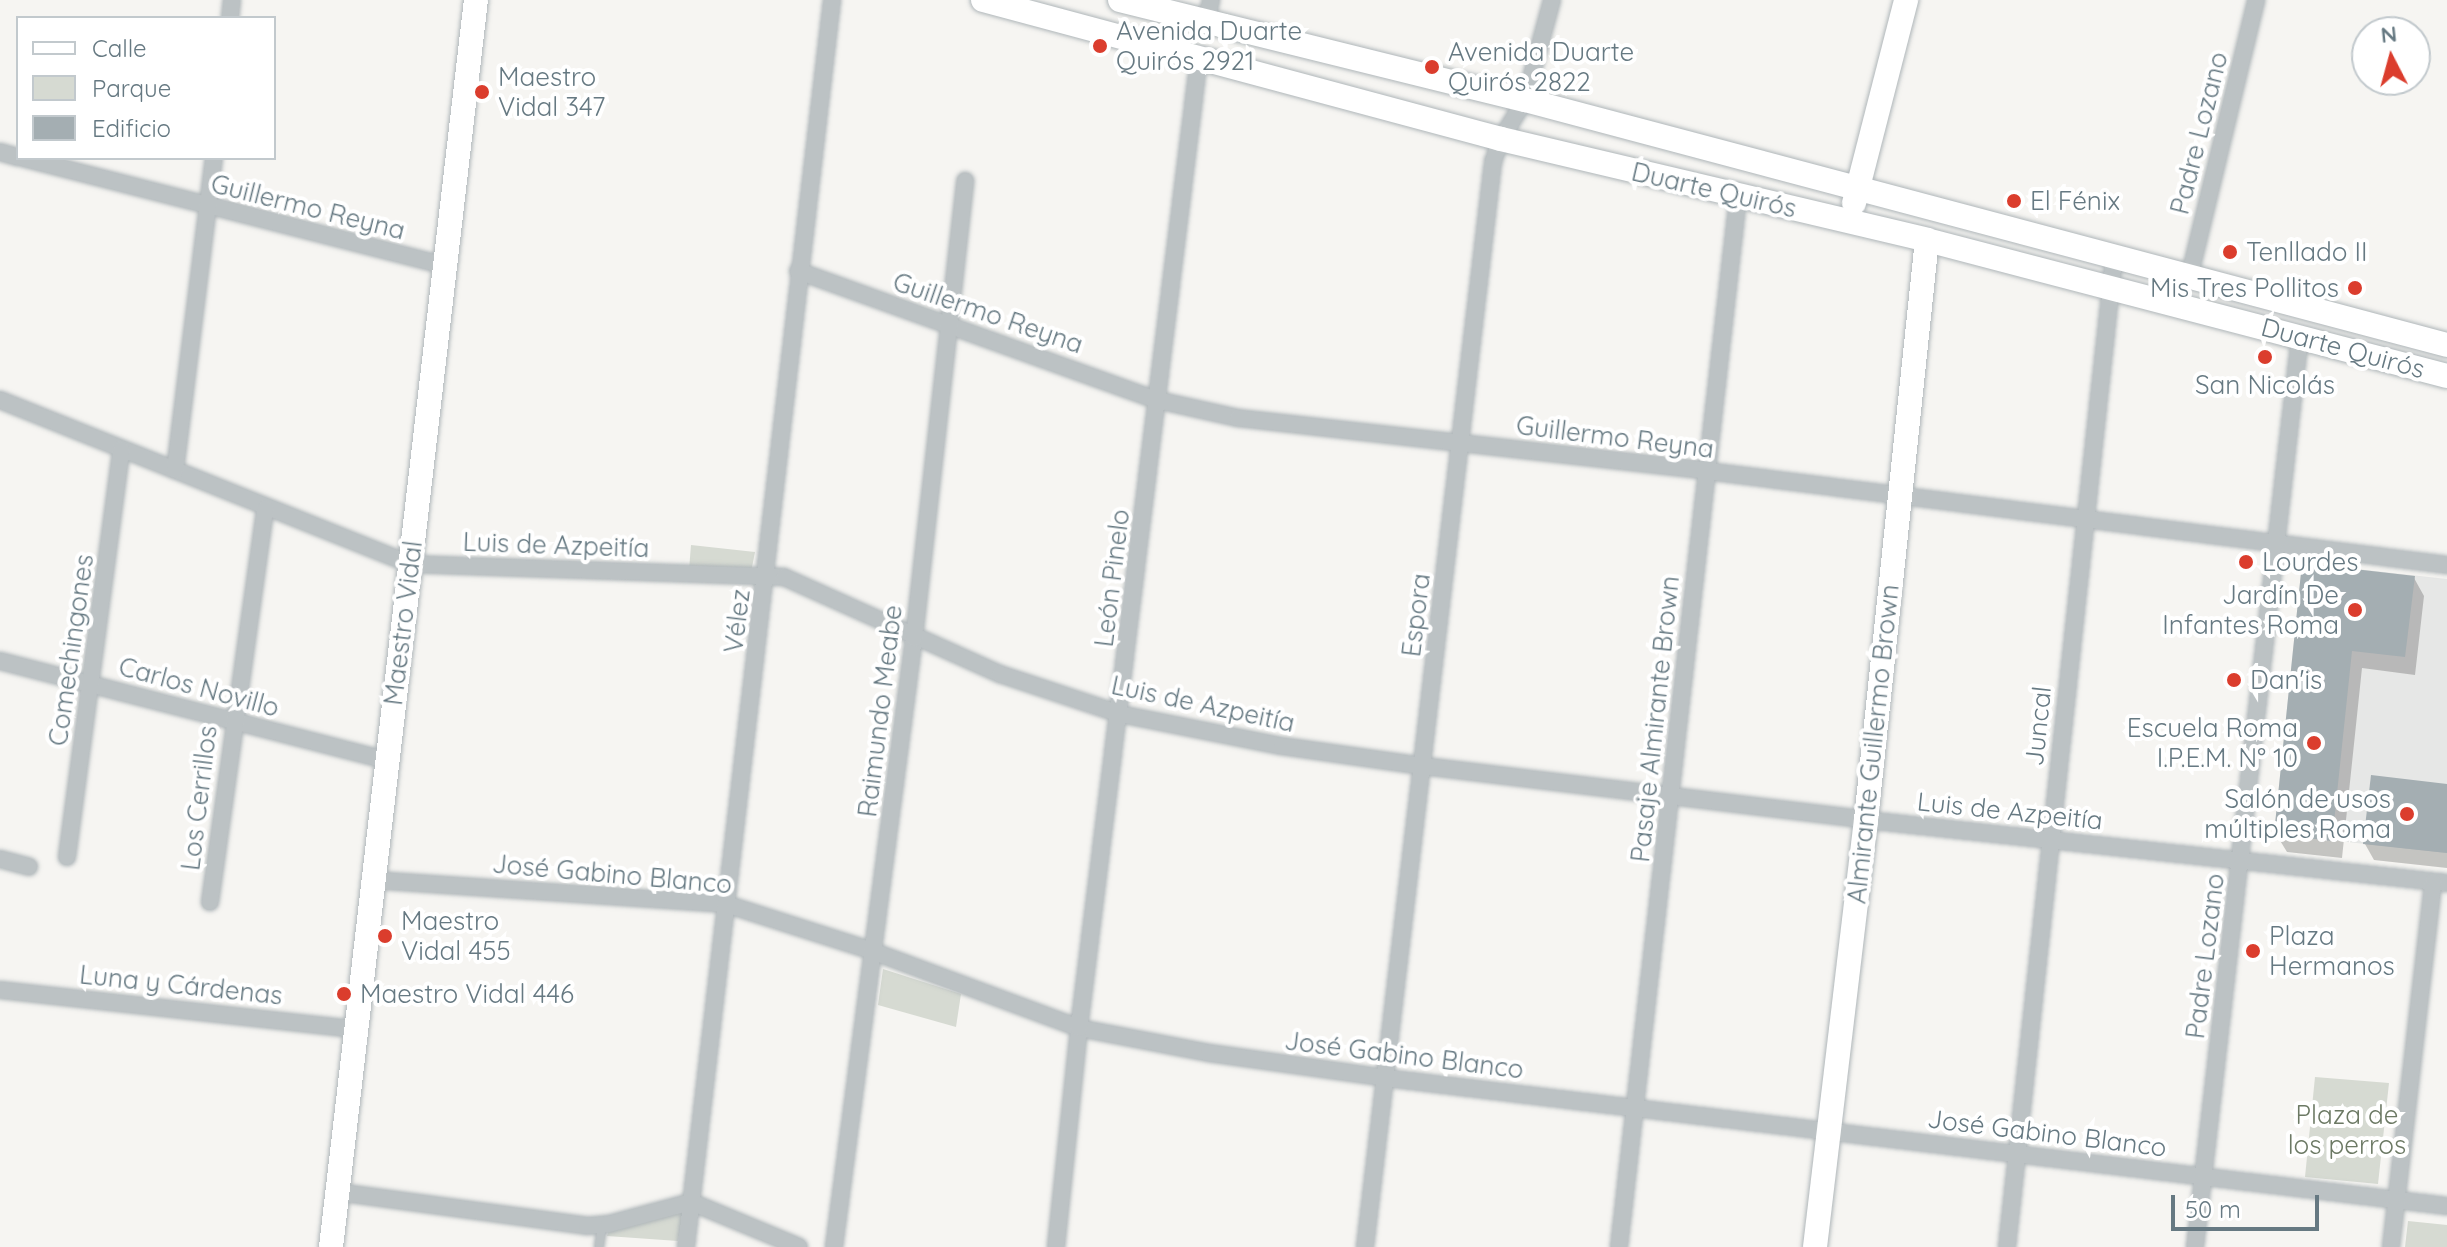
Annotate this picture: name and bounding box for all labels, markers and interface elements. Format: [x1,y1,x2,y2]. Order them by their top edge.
place label: Avenida Duarte Quirós 2921 [1116,15,1302,76]
legend [16,16,276,160]
north arrow [2351,16,2431,96]
text: N [2379,19,2398,49]
text: Calle [92,33,147,63]
place label: Avenida Duarte Quirós 2822 [1448,36,1634,98]
marker: Avenida Duarte Quirós 2921 [1091,37,1109,55]
street label: Padre Lozano [2164,49,2234,217]
marker: Avenida Duarte Quirós 2822 [1423,58,1441,76]
place label: Maestro Vidal 347 [498,61,605,122]
text: Parque [92,73,171,103]
marker: Maestro Vidal 347 [473,83,491,101]
text: Edificio [92,113,171,143]
street label: Duarte Quirós [1629,156,1799,224]
street label: Guillermo Reyna [208,168,408,246]
place label: El Fénix [2030,185,2120,217]
marker: El Fénix [2005,192,2023,210]
place label: Tenllado II [2246,236,2368,268]
marker: Tenllado II [2221,243,2239,261]
street label: Guillermo Reyna [889,266,1087,360]
place label: Mis Tres Pollitos [2150,272,2339,304]
marker: Mis Tres Pollitos [2346,279,2364,297]
street label: Duarte Quirós [2258,311,2428,385]
marker: San Nicolás [2256,348,2274,366]
place label: San Nicolás [2195,369,2335,401]
street label: Guillermo Reyna [1514,409,1716,465]
street label: León Pinelo [1088,507,1136,649]
street label: Luis de Azpeitía [462,526,650,564]
street label: Maestro Vidal [377,539,429,707]
place label: Lourdes [2262,546,2358,578]
street label: Comechingones [42,552,100,748]
marker: Lourdes [2237,553,2255,571]
street label: Espora [1395,571,1437,659]
street label: Pasaje Almirante Brown [1624,574,1686,864]
place label: Jardín De Infantes Roma [2162,579,2339,640]
street label: Almirante Guillermo Brown [1841,583,1905,905]
street label: Vélez [718,587,756,655]
marker: Jardín De Infantes Roma [2346,601,2364,619]
street label: Raimundo Meabe [852,603,908,819]
street label: Carlos Novillo [115,651,283,723]
place label: Dan'is [2250,664,2322,696]
street label: Luis de Azpeitía [1109,669,1297,739]
marker: Dan'is [2225,671,2243,689]
street label: Juncal [2018,685,2058,767]
place label: Escuela Roma I.P.E.M. N° 10 [2127,712,2298,774]
street label: Los Cerrillos [175,724,223,872]
marker: Escuela Roma I.P.E.M. N° 10 [2305,734,2323,752]
place label: Salón de usos múltiples Roma [2204,783,2391,844]
street label: Luis de Azpeitía [1916,786,2104,836]
marker: Salón de usos múltiples Roma [2398,805,2416,823]
street label: José Gabino Blanco [491,848,733,900]
street label: Padre Lozano [2179,872,2231,1040]
place label: Maestro Vidal 455 [401,905,511,966]
place label: Plaza Hermanos [2269,920,2395,982]
marker: Maestro Vidal 455 [376,927,394,945]
marker: Plaza Hermanos [2244,942,2262,960]
street label: Luna y Cárdenas [78,959,284,1011]
place label: Maestro Vidal 446 [360,978,574,1010]
marker: Maestro Vidal 446 [335,985,353,1003]
street label: José Gabino Blanco [1283,1025,1525,1085]
park label: Plaza de los perros [2288,1099,2406,1160]
street label: José Gabino Blanco [1926,1103,2168,1163]
scale bar [2175,1179,2323,1229]
text: 50 m [2185,1194,2241,1224]

